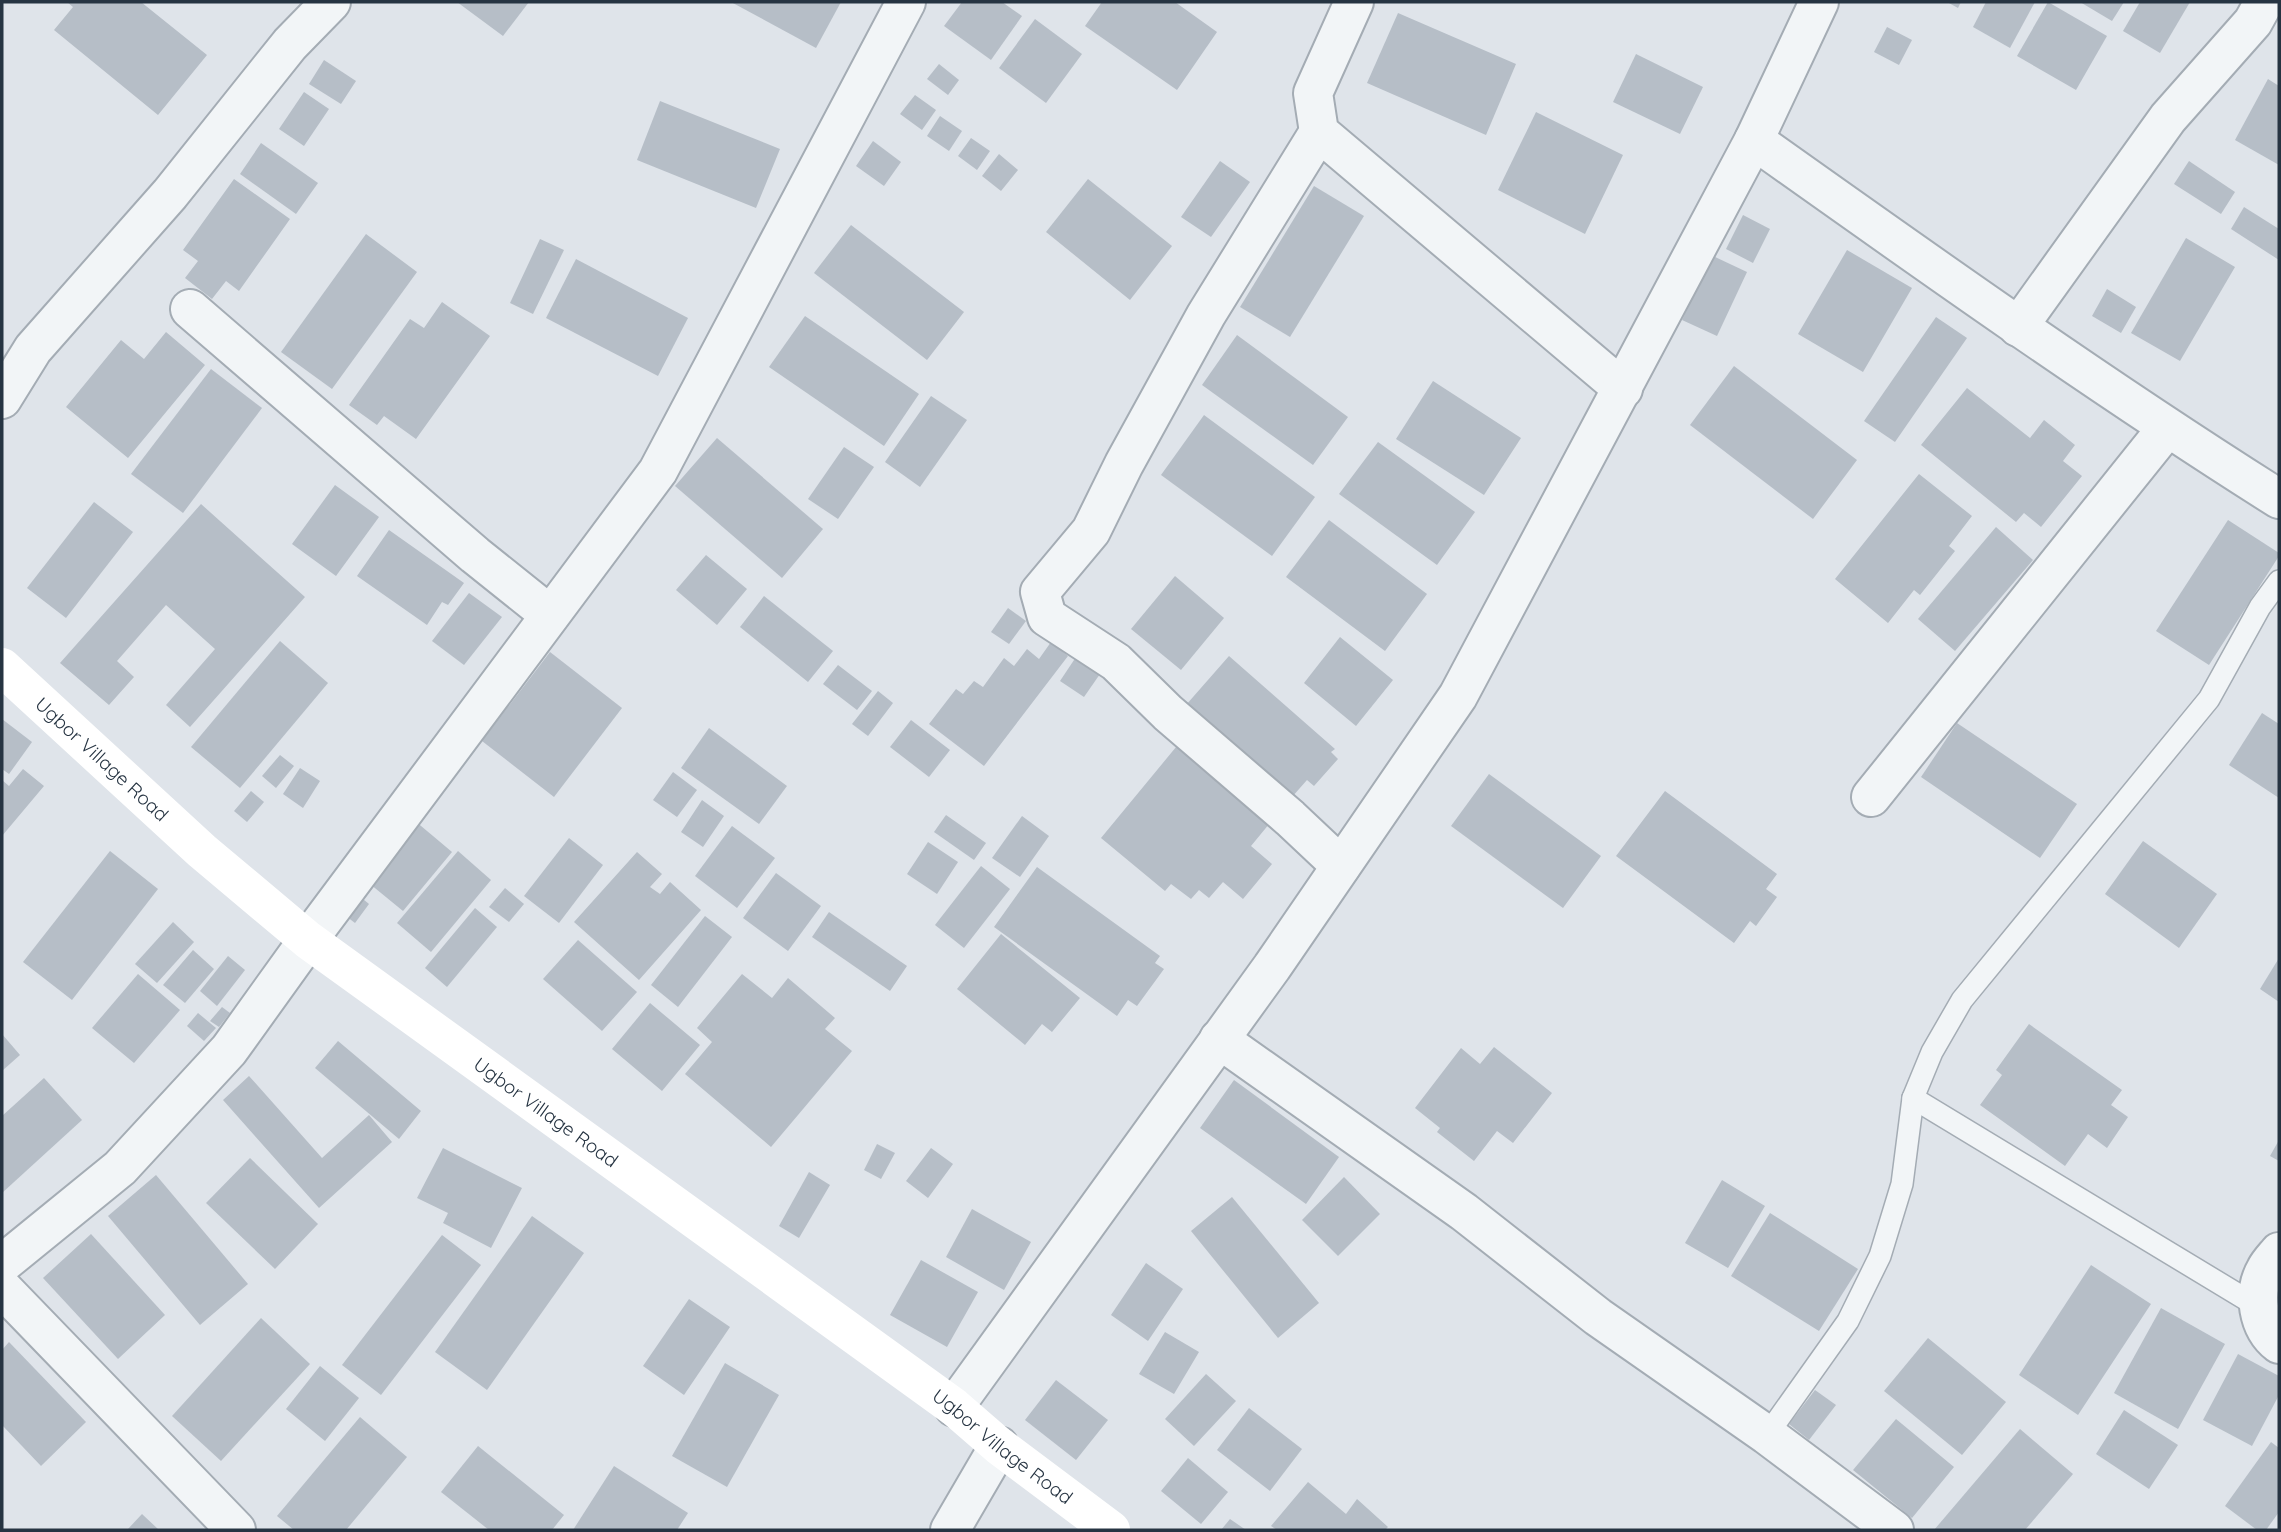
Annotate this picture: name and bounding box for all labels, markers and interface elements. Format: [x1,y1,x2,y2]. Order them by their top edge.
street label: Ugbor Village Road [30,692,174,826]
street label: Ugbor Village Road [469,1052,623,1172]
street label: Ugbor Village Road [928,1383,1078,1509]

